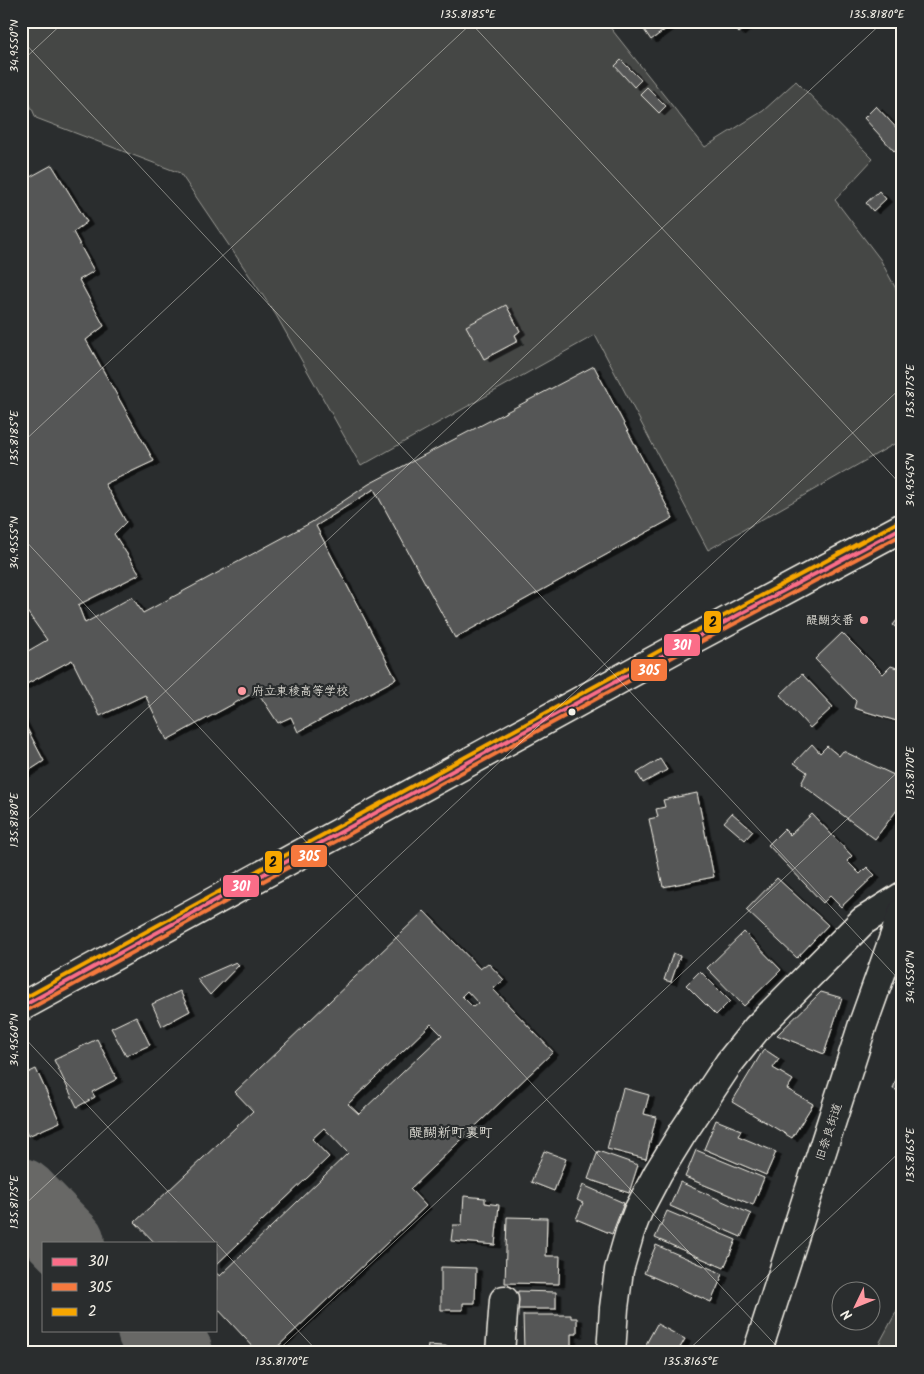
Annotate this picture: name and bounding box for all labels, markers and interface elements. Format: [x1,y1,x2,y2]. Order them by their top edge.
text: 135.8185°E [440,5,497,24]
text: 135.8180°E [849,5,906,24]
text: 34.9550°N [5,19,24,73]
text: 135.8175°E [901,363,920,418]
text: 135.8185°E [5,409,24,466]
text: 34.9545°N [901,453,920,507]
text: 34.9555°N [5,516,24,570]
line badge: 2 [703,610,722,634]
place label: 醍醐交番 [806,611,854,630]
text: 2 [709,612,717,634]
marker: 醍醐交番 [858,614,870,626]
line badge: 301 [663,633,701,657]
text: 301 [671,635,692,657]
line badge: 305 [630,658,668,682]
text: 305 [637,660,662,682]
place label: 府立東稜高等学校 [252,682,348,701]
marker: 府立東稜高等学校 [236,685,248,697]
unlabelled marker [567,707,577,717]
text: 135.8170°E [901,745,920,800]
text: 135.8180°E [5,791,24,848]
line badge: 305 [290,844,328,868]
text: 305 [297,846,322,868]
line badge: 2 [264,850,283,874]
text: 2 [269,852,277,874]
line badge: 301 [222,874,260,898]
text: 301 [230,876,251,898]
text: 34.9550°N [901,950,920,1004]
text: 34.9560°N [5,1013,24,1067]
street label: 旧奈良街道 [811,1101,847,1163]
district label: 醍醐新町裏町 [409,1122,493,1144]
text: 135.8165°E [901,1126,920,1183]
text: 135.8175°E [5,1174,24,1229]
legend [42,1242,218,1332]
text: 301 [88,1250,109,1274]
text: 305 [88,1276,113,1300]
north arrow [832,1282,882,1332]
text: 2 [88,1300,97,1324]
text: N [836,1303,858,1325]
text: 135.8170°E [255,1352,310,1371]
text: 135.8165°E [663,1352,720,1371]

